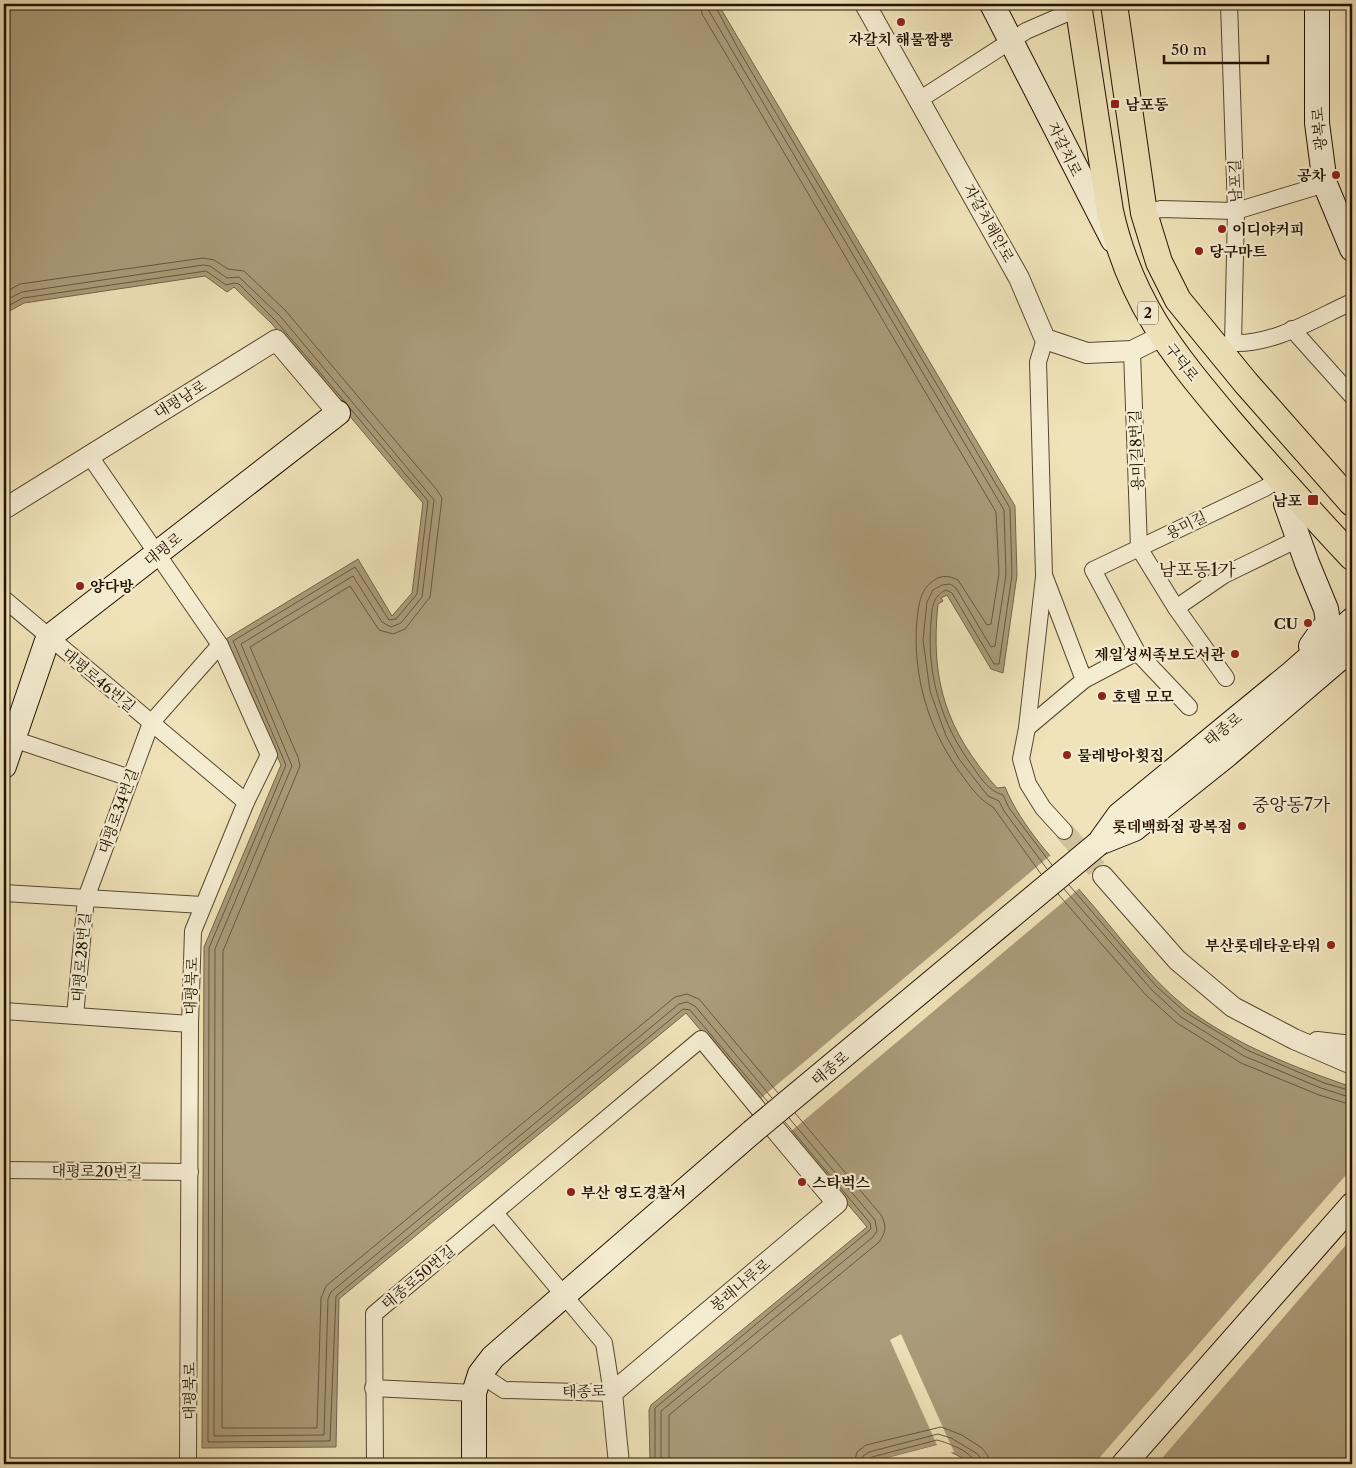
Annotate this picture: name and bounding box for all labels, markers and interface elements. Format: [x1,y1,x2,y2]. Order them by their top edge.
marker: 자갈치 해물짬뽕 [895,16,907,28]
place label: 자갈치 해물짬뽕 [848,30,954,49]
scale bar [1164,32,1267,64]
text: 50 m [1171,40,1207,59]
place label: 남포동 [1125,95,1169,114]
marker: 남포동 [1109,98,1121,110]
street label: 광복로 [1308,106,1330,151]
street label: 자갈치로 [1044,119,1086,180]
street label: 남포길 [1225,159,1245,203]
place label: 공차 [1297,166,1327,185]
marker: 공차 [1330,169,1342,181]
street label: 자갈치해안로 [960,180,1019,266]
place label: 이디야커피 [1232,220,1304,239]
marker: 이디야커피 [1216,223,1228,235]
place label: 당구마트 [1209,242,1267,261]
marker: 당구마트 [1193,245,1205,257]
road number: 2 [1138,302,1158,324]
street label: 구덕로 [1161,339,1203,385]
street label: 대평남로 [150,375,210,422]
street label: 용미길8번길 [1125,409,1147,491]
place label: 남포 [1273,491,1303,510]
marker: 남포 [1306,493,1320,507]
street label: 용미길 [1162,507,1210,543]
street label: 대평로 [140,528,186,570]
district label: 남포동1가 [1158,559,1236,581]
place label: 양다방 [90,577,134,596]
marker: 양다방 [74,580,86,592]
place label: CU [1274,614,1298,633]
marker: CU [1302,617,1314,629]
street label: 대평로46번길 [58,644,140,716]
place label: 제일성씨족보도서관 [1095,645,1225,664]
marker: 제일성씨족보도서관 [1229,648,1241,660]
place label: 호텔 모모 [1112,687,1174,706]
marker: 호텔 모모 [1096,690,1108,702]
street label: 태종로 [1200,708,1246,750]
place label: 물레방아횟집 [1077,746,1164,765]
marker: 물레방아횟집 [1061,749,1073,761]
street label: 대평로34번길 [94,766,142,856]
district label: 중앙동7가 [1252,794,1331,816]
place label: 롯데백화점 광복점 [1112,817,1232,836]
marker: 롯데백화점 광복점 [1236,820,1248,832]
street label: 대평로28번길 [68,911,94,1003]
place label: 부산롯데타운타워 [1205,936,1321,955]
marker: 부산롯데타운타워 [1325,939,1337,951]
street label: 대평북로 [180,956,202,1015]
street label: 태종로 [807,1046,853,1089]
street label: 대평로20번길 [52,1161,142,1181]
place label: 스타벅스 [812,1173,870,1192]
marker: 스타벅스 [796,1176,808,1188]
place label: 부산 영도경찰서 [581,1183,686,1202]
marker: 부산 영도경찰서 [565,1186,577,1198]
street label: 태종로50번길 [377,1241,459,1313]
street label: 봉래나루로 [706,1254,774,1316]
street label: 대평북로 [180,1362,199,1420]
street label: 태종로 [562,1381,606,1401]

